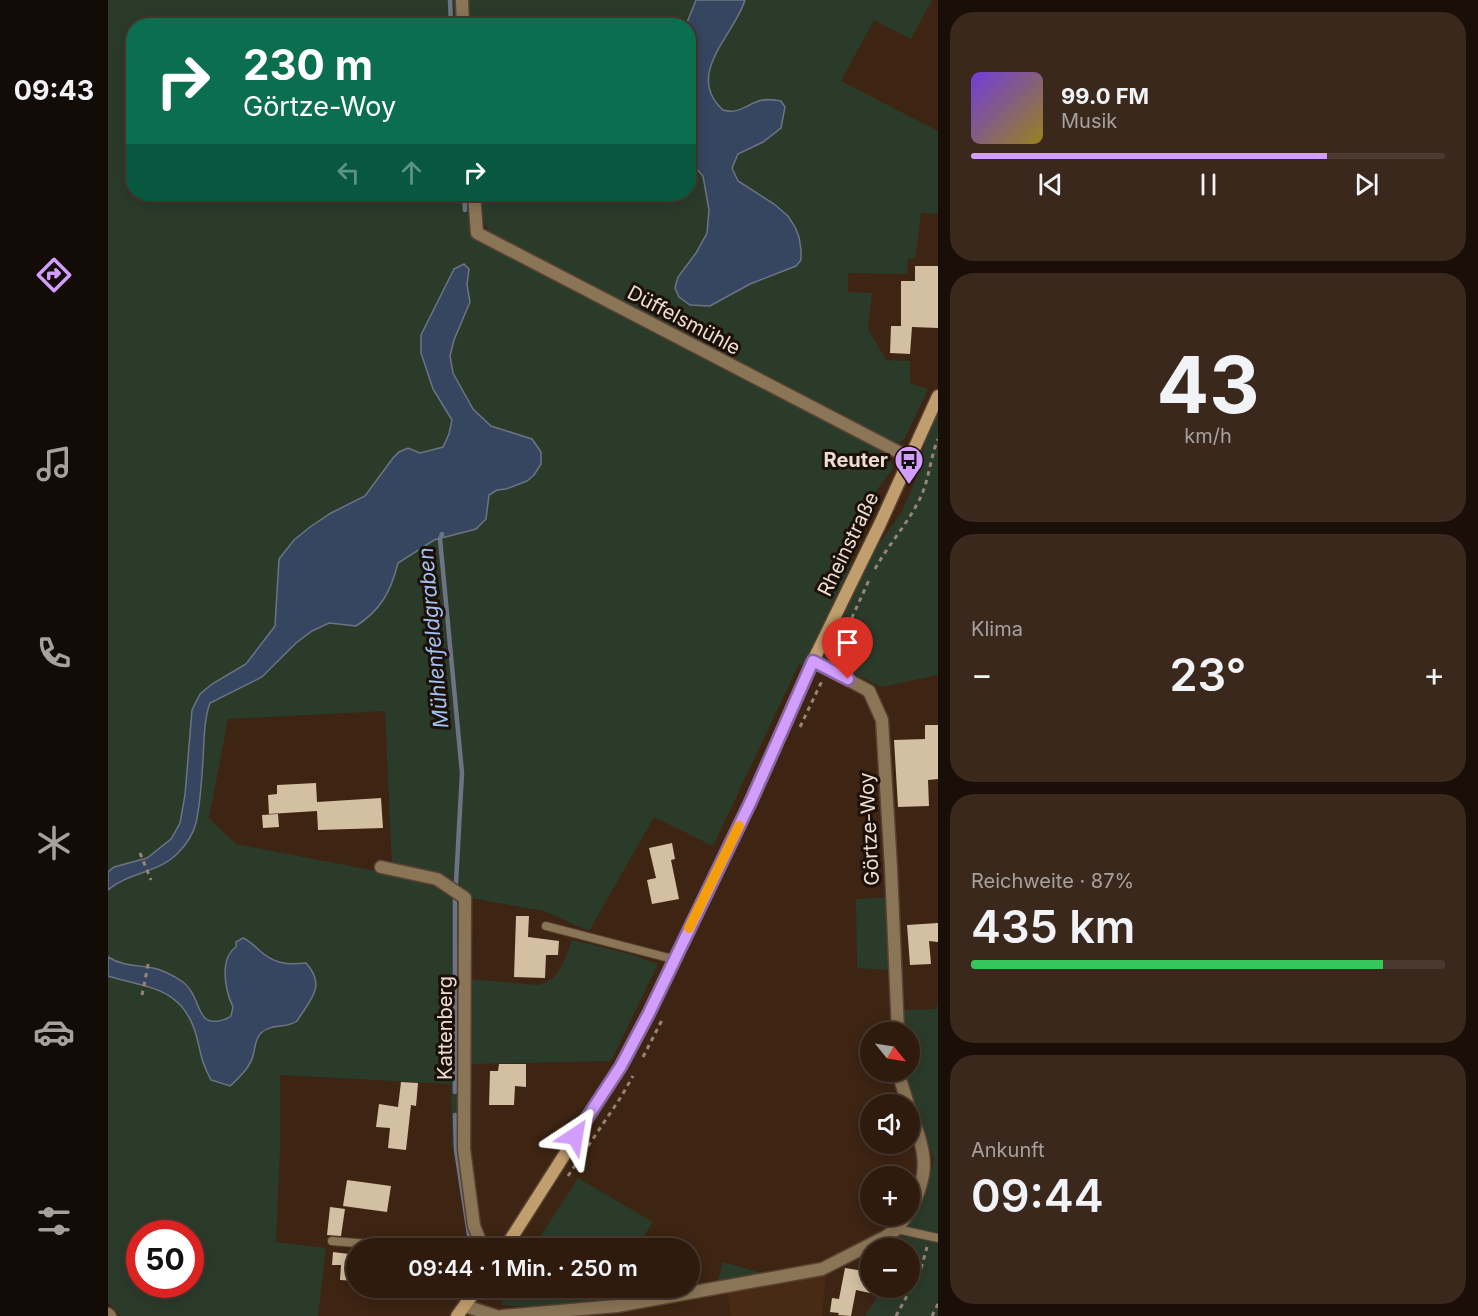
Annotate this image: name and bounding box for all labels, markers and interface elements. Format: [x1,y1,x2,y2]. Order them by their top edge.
text: 230 m [243,39,373,90]
icon: right [144,42,222,120]
text: 09:43 [14,74,94,107]
text: 99.0 FM [1061,83,1149,109]
text: Görtze-Woy [243,90,396,123]
text: Musik [1061,109,1117,133]
icon: left [332,156,365,189]
icon: ahead [395,156,428,189]
icon: right [458,156,491,189]
icon: previous [1034,168,1067,201]
icon: pause [1192,168,1225,201]
icon: next [1350,168,1383,201]
icon: directions [33,254,75,296]
street label: Düffelsmühle [623,280,745,360]
text: 43 [1156,337,1260,432]
text: km/h [1184,424,1232,448]
icon: music [33,443,75,485]
bus stop icon: Reuter [893,444,925,486]
place label: Reuter [824,448,888,472]
street label: Rheinstraße [812,488,884,600]
water label: Mühlenfeldgraben [413,547,453,729]
pin [822,617,873,679]
text: Klima [971,617,1023,641]
icon: arrive [831,626,864,659]
icon: phone [33,632,75,674]
text: 23° [1170,647,1246,702]
text: − [971,654,993,694]
text: + [1423,654,1445,694]
street label: Görtze-Woy [854,772,884,886]
icon: climate [33,822,75,864]
text: Reichweite · 87% [971,869,1134,893]
text: 435 km [971,899,1135,954]
street label: Kattenberg [433,976,457,1080]
icon: car [33,1011,75,1053]
north arrow [860,1022,920,1082]
map controls [860,1022,920,1298]
button: sound [860,1094,920,1154]
position arrow [543,1104,607,1168]
text: Ankunft [971,1138,1045,1162]
button: + [860,1166,920,1226]
text: 09:44 [971,1168,1104,1223]
icon: filters [33,1200,75,1242]
speed limit sign: 50 [126,1220,204,1298]
button: − [860,1238,920,1298]
text: 09:44 · 1 Min. · 250 m [408,1255,638,1281]

